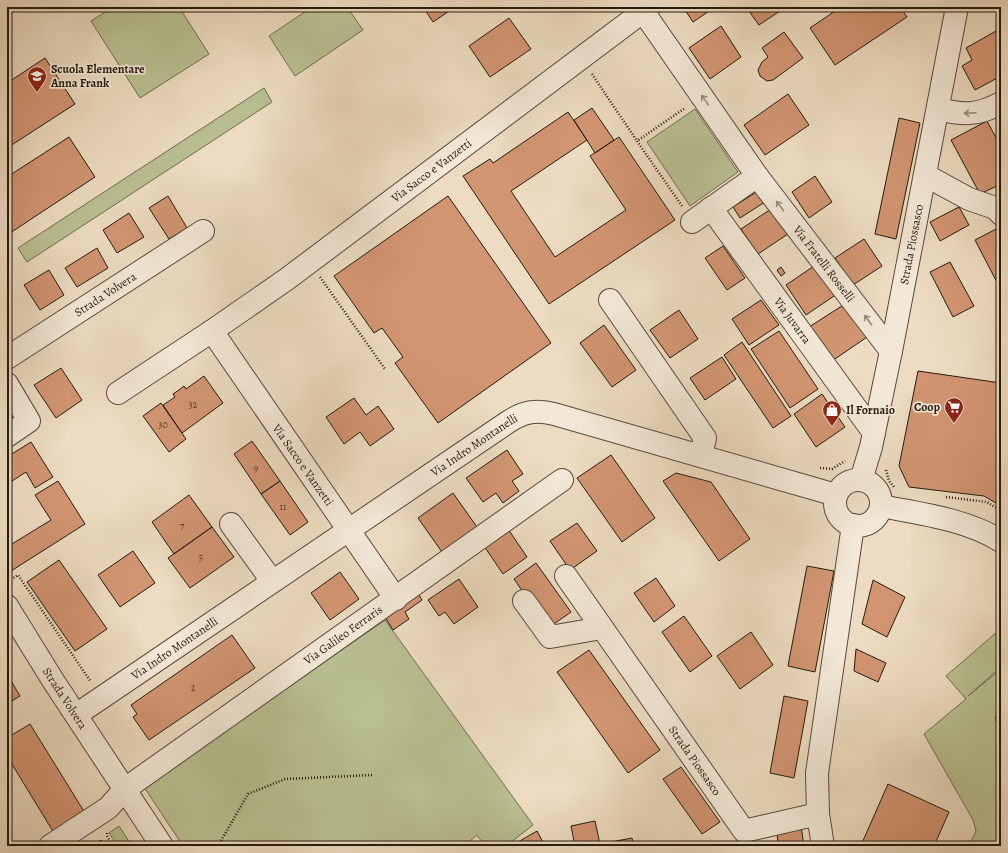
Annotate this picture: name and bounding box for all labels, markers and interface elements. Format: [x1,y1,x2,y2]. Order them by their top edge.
place label: Scuola Elementare Anna Frank [50,61,145,91]
school or university icon: Scuola Elementare Anna Frank [26,65,48,93]
one-way arrow [700,94,708,106]
one-way arrow [964,110,977,117]
street label: Via Sacco e Vanzetti [387,135,475,207]
one-way arrow [776,200,784,211]
street label: Strada Piossasco [896,203,927,286]
street label: Via Fratelli Rosselli [789,221,859,305]
street label: Strada Volvera [71,268,140,320]
street label: Via Juvarra [770,293,815,347]
one-way arrow [863,315,872,326]
supermarket icon: Coop [943,396,965,424]
house number: 32 [189,398,198,411]
shop icon: Il Fornaio [821,399,843,427]
place label: Coop [914,399,941,415]
place label: Il Fornaio [846,402,895,418]
street label: Via Indro Montanelli [427,410,520,481]
house number: 30 [158,418,168,431]
street label: Via Sacco e Vanzetti [268,420,337,509]
house number: 9 [254,461,259,474]
house number: 11 [280,500,287,513]
house number: 7 [180,519,185,532]
house number: 5 [199,551,203,564]
street label: Via Galileo Ferraris [300,601,386,669]
street label: Via Indro Montanelli [127,613,221,684]
street label: Strada Volvera [39,664,91,733]
house number: 2 [191,681,196,694]
street label: Strada Piossasco [665,722,725,799]

